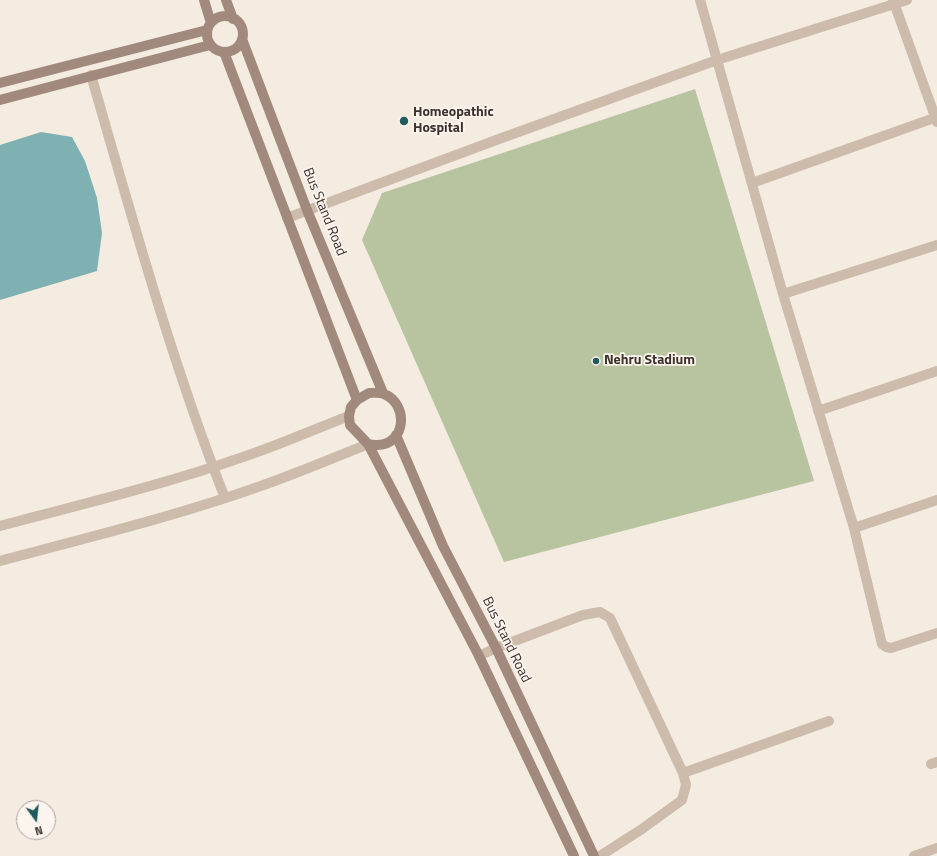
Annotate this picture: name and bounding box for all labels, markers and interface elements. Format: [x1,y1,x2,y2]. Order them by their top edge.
place label: Homeopathic Hospital [413,105,494,138]
marker: Homeopathic Hospital [398,115,410,127]
street label: Bus Stand Road [299,166,349,258]
place label: Nehru Stadium [604,353,695,369]
marker: Nehru Stadium [591,356,601,366]
street label: Bus Stand Road [478,594,534,686]
north arrow [16,800,56,840]
text: N [33,822,45,839]

